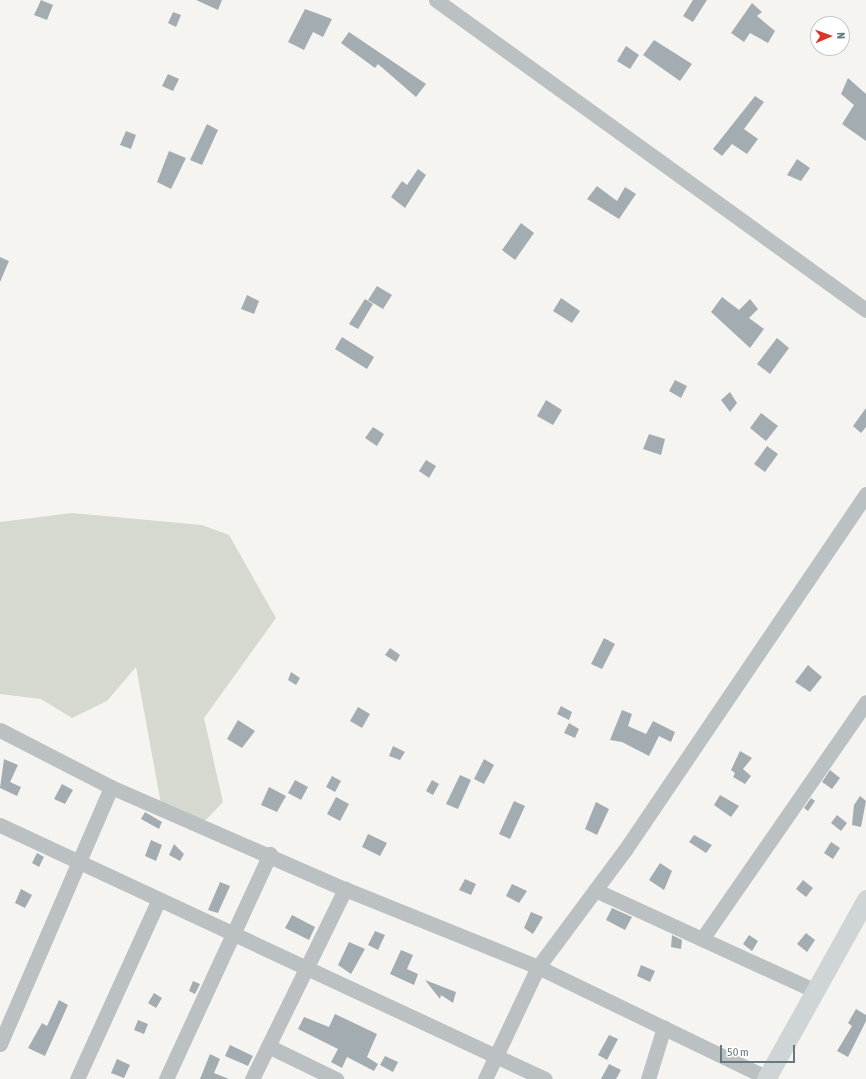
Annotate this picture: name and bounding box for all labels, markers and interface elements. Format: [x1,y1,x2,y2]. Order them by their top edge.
north arrow [810,16,850,56]
text: N [835,32,847,39]
scale bar [722,1037,797,1063]
text: 50 m [727,1045,749,1059]

